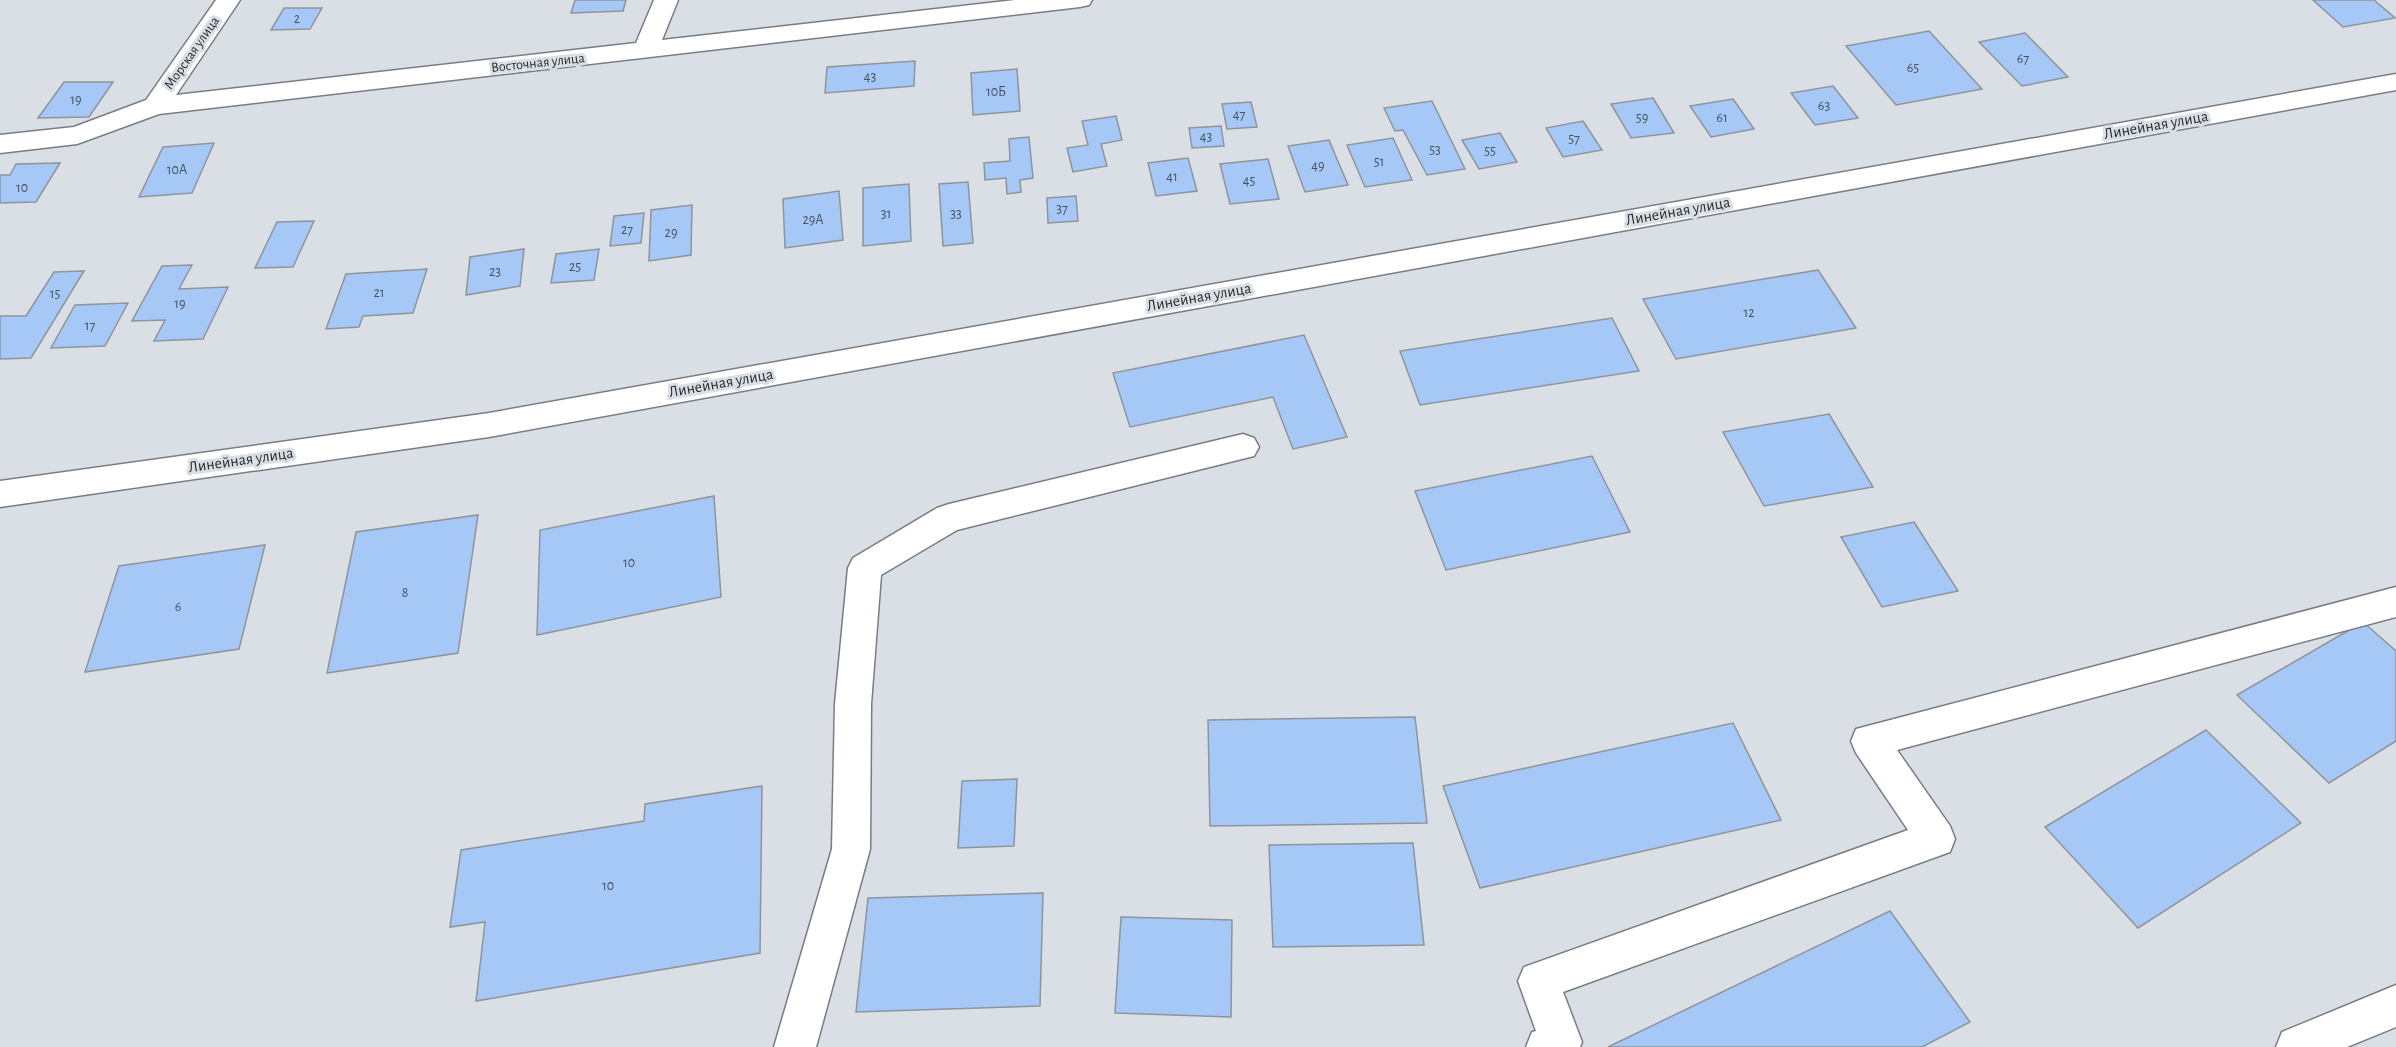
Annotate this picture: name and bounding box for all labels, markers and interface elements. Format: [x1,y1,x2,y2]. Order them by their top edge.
house number: 2 [294,12,300,26]
street label: Морская улица [162,14,223,92]
street label: Восточная улица [490,51,586,75]
house number: 67 [2017,52,2029,66]
house number: 65 [1907,61,1919,75]
house number: 43 [864,70,876,84]
house number: 10Б [986,85,1006,99]
house number: 19 [70,93,82,107]
house number: 63 [1818,99,1830,113]
house number: 47 [1233,108,1245,122]
street label: Линейная улица [2103,108,2210,143]
house number: 59 [1636,111,1648,125]
house number: 61 [1716,111,1728,125]
house number: 43 [1200,130,1212,144]
house number: 57 [1568,132,1580,146]
house number: 53 [1429,143,1441,157]
house number: 55 [1484,144,1496,158]
house number: 51 [1374,155,1384,169]
house number: 49 [1311,159,1325,173]
house number: 10А [167,163,187,177]
house number: 41 [1166,170,1178,184]
house number: 45 [1243,174,1255,188]
house number: 10 [16,181,28,195]
street label: Линейная улица [1625,194,1732,229]
house number: 37 [1056,202,1068,216]
house number: 31 [881,207,891,221]
house number: 33 [950,207,962,221]
house number: 29А [802,213,824,227]
house number: 27 [621,223,633,237]
house number: 29 [665,226,677,240]
house number: 25 [569,260,581,274]
house number: 23 [489,265,501,279]
street label: Линейная улица [1146,280,1253,315]
house number: 21 [373,286,385,300]
house number: 15 [50,287,60,301]
house number: 19 [174,297,186,311]
house number: 12 [1743,306,1755,320]
house number: 17 [85,319,95,333]
street label: Линейная улица [668,366,775,401]
street label: Линейная улица [188,445,295,476]
house number: 10 [623,556,635,570]
house number: 8 [402,586,408,600]
house number: 6 [175,600,181,614]
house number: 10 [602,879,614,893]

